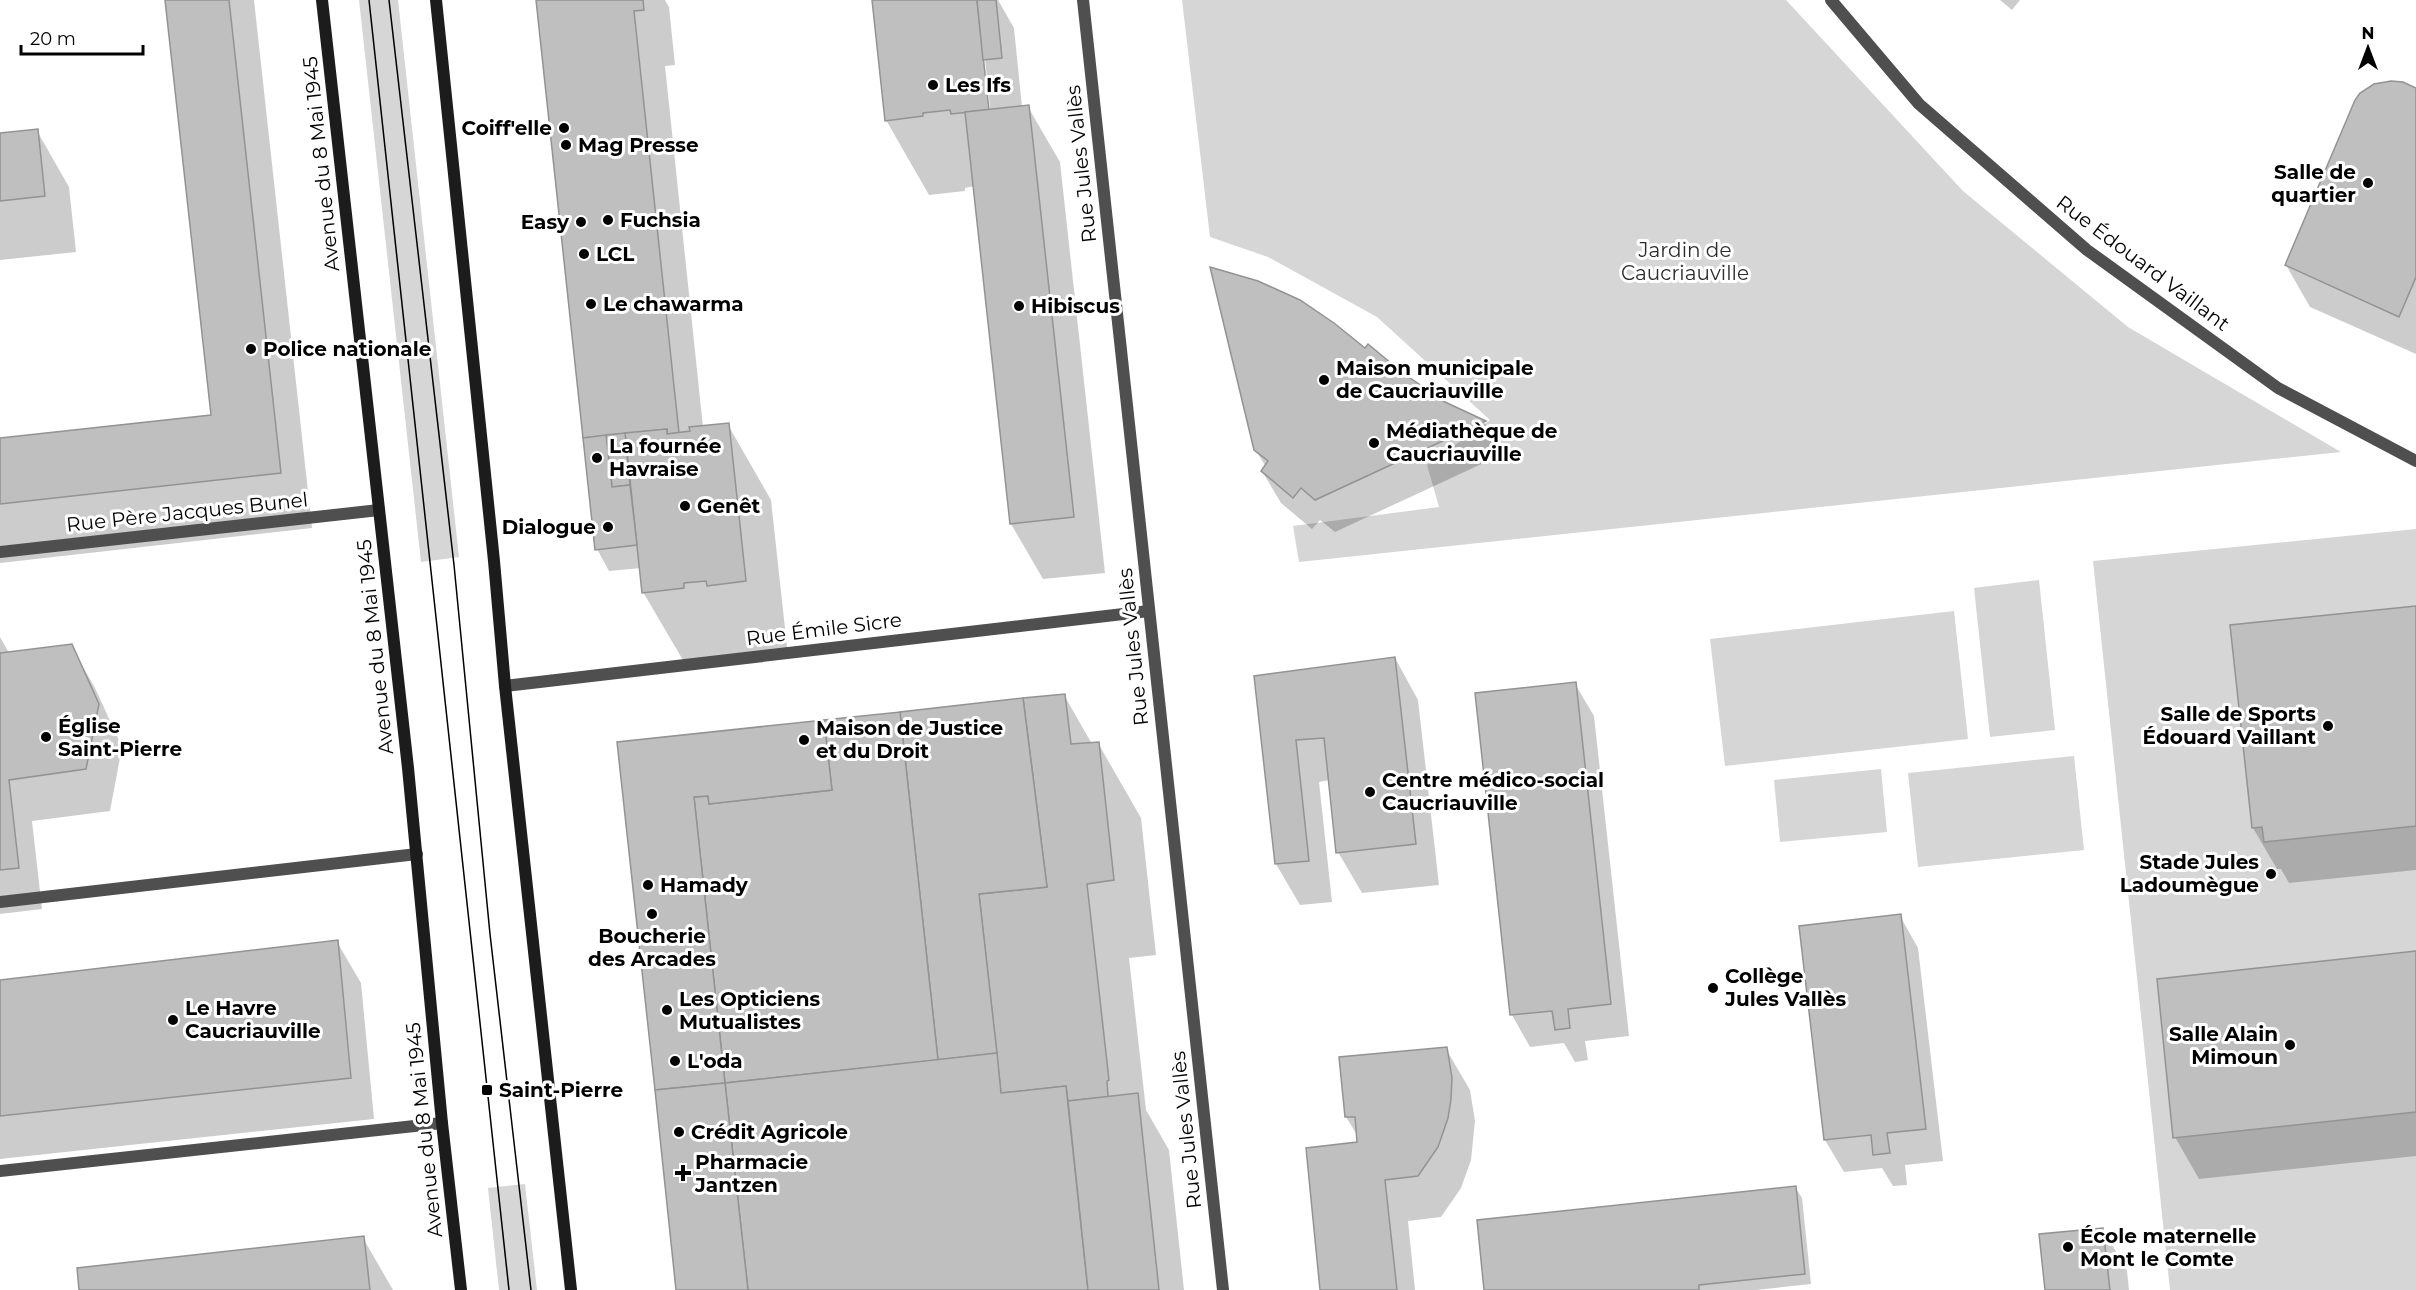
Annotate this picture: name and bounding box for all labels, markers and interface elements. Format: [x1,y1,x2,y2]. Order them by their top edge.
scale bar [21,18,142,56]
north arrow [2338,18,2398,78]
text: N [2362,24,2374,43]
text: 20 m [30,28,76,50]
street label: Avenue du 8 Mai 1945 [298,55,344,273]
place label: Les Ifs [945,73,1011,97]
marker: Les Ifs [926,78,940,92]
street label: Rue Jules Vallès [1061,84,1101,244]
place label: Coiff'elle [462,116,552,140]
marker: Coiff'elle [557,121,571,135]
place label: Mag Presse [578,133,699,157]
marker: Mag Presse [559,138,573,152]
place label: Salle de quartier [2271,160,2356,207]
marker: Salle de quartier [2361,176,2375,190]
street label: Rue Édouard Vaillant [2052,190,2234,336]
place label: Fuchsia [620,208,701,232]
place label: Easy [521,210,570,234]
marker: Fuchsia [601,213,615,227]
marker: Easy [574,215,588,229]
park label: Jardin de Caucriauville [1621,238,1749,285]
place label: LCL [596,242,634,266]
marker: LCL [577,247,591,261]
place label: Le chawarma [603,292,744,316]
place label: Hibiscus [1031,294,1120,318]
marker: Le chawarma [584,297,598,311]
marker: Hibiscus [1012,299,1026,313]
place label: Police nationale [263,337,431,361]
marker: Police nationale [244,342,258,356]
place label: Maison municipale de Caucriauville [1336,356,1534,403]
marker: Maison municipale de Caucriauville [1317,373,1331,387]
place label: Médiathèque de Caucriauville [1386,419,1557,466]
place label: La fournée Havraise [609,434,721,481]
marker: Médiathèque de Caucriauville [1367,436,1381,450]
marker: La fournée Havraise [590,451,604,465]
street label: Rue Père Jacques Bunel [65,487,309,537]
place label: Genêt [697,494,761,518]
marker: Genêt [678,499,692,513]
place label: Dialogue [502,515,596,539]
marker: Dialogue [601,520,615,534]
street label: Avenue du 8 Mai 1945 [352,538,398,756]
street label: Rue Jules Vallès [1113,567,1153,727]
street label: Rue Émile Sicre [745,608,903,650]
place label: Salle de Sports Édouard Vaillant [2143,702,2316,749]
place label: Église Saint-Pierre [58,714,182,761]
place label: Maison de Justice et du Droit [816,716,1003,763]
marker: Salle de Sports Édouard Vaillant [2321,719,2335,733]
marker: Église Saint-Pierre [39,730,53,744]
marker: Maison de Justice et du Droit [797,733,811,747]
place label: Centre médico-social Caucriauville [1382,768,1604,815]
marker: Centre médico-social Caucriauville [1363,785,1377,799]
place label: Stade Jules Ladoumègue [2120,850,2259,897]
marker: Stade Jules Ladoumègue [2264,867,2278,881]
place label: Hamady [660,873,749,897]
marker: Hamady [641,878,655,892]
marker: Boucherie des Arcades [645,907,659,921]
place label: Boucherie des Arcades [588,924,716,971]
place label: Collège Jules Vallès [1724,964,1846,1011]
marker: Collège Jules Vallès [1706,981,1720,995]
place label: Les Opticiens Mutualistes [679,987,821,1034]
place label: Le Havre Caucriauville [185,996,321,1043]
marker: Les Opticiens Mutualistes [660,1003,674,1017]
marker: Le Havre Caucriauville [166,1013,180,1027]
street label: Avenue du 8 Mai 1945 [401,1021,447,1239]
place label: Salle Alain Mimoun [2169,1022,2278,1069]
marker: Salle Alain Mimoun [2283,1038,2297,1052]
place label: L'oda [687,1049,743,1073]
street label: Rue Jules Vallès [1166,1050,1206,1210]
marker: L'oda [668,1054,682,1068]
place label: Saint-Pierre [499,1078,623,1102]
marker: Saint-Pierre [480,1083,494,1097]
place label: Crédit Agricole [691,1120,848,1144]
marker: Crédit Agricole [672,1125,686,1139]
place label: Pharmacie Jantzen [694,1150,808,1197]
marker: Pharmacie Jantzen [676,1166,690,1180]
place label: École maternelle Mont le Comte [2080,1224,2256,1271]
marker: École maternelle Mont le Comte [2061,1240,2075,1254]

